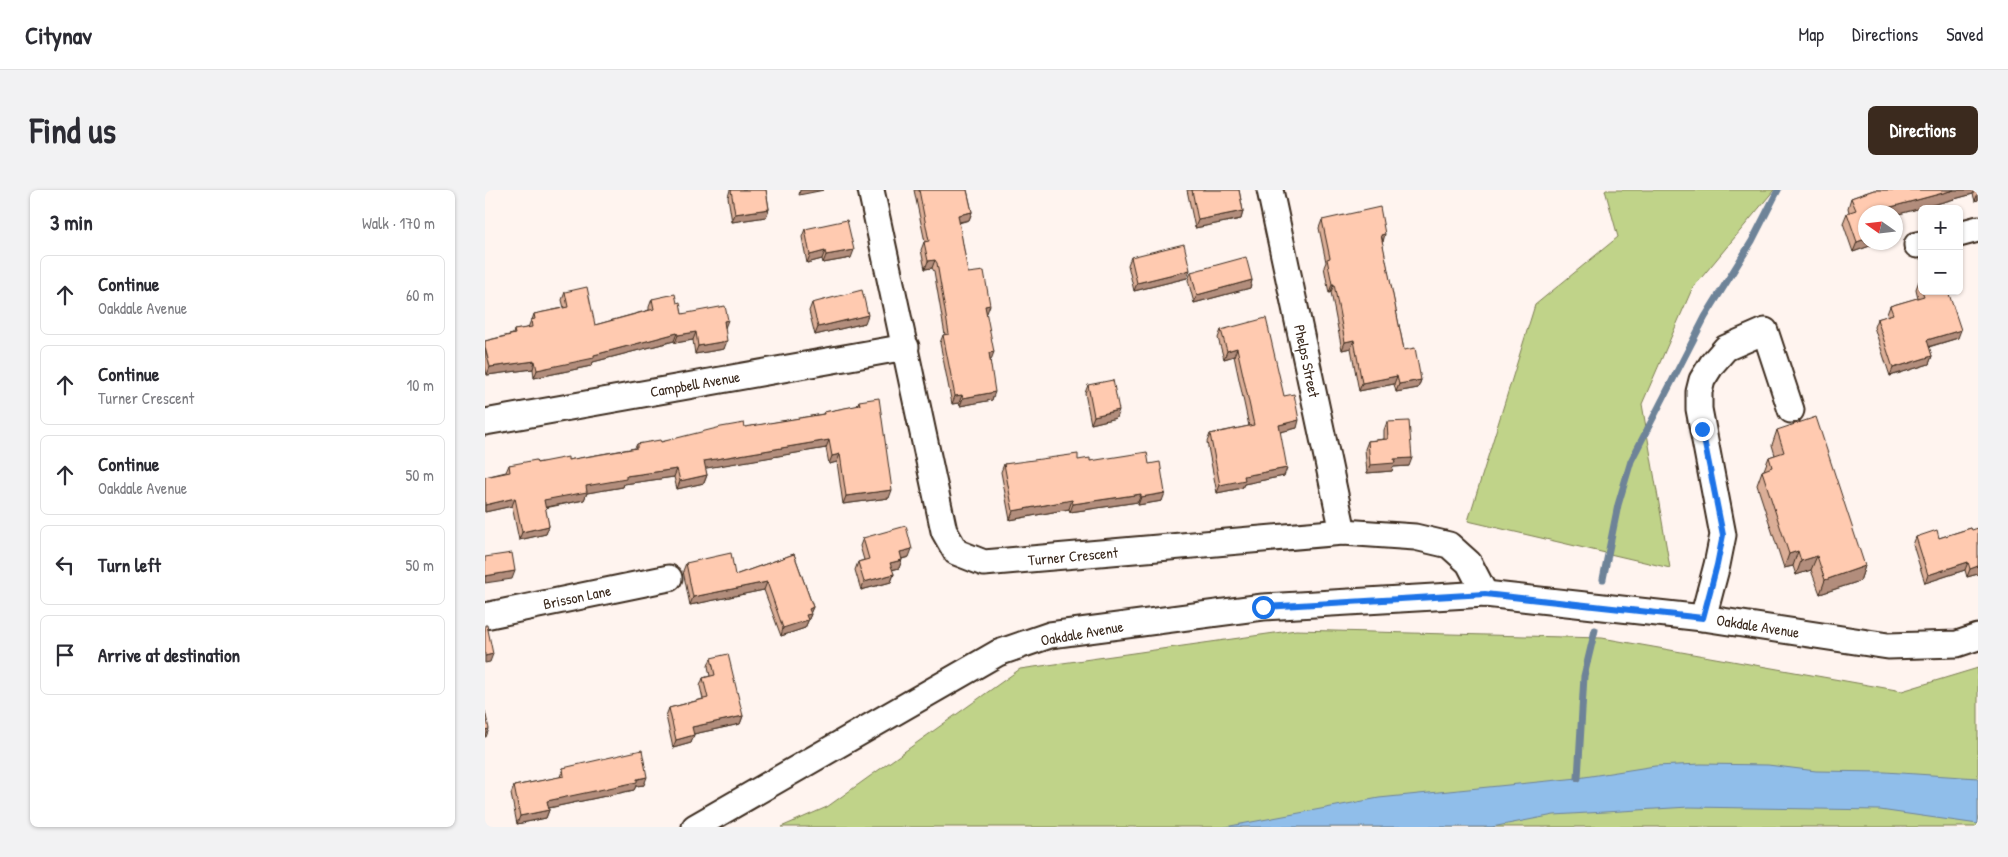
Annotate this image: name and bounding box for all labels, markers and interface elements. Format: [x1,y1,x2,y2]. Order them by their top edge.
text: Citynav [25,19,92,51]
text: Map [1799,22,1824,47]
text: Directions [1852,22,1918,47]
text: Saved [1946,22,1983,47]
button: Directions [1868,106,1978,155]
text: Find us [30,107,116,154]
north arrow [1858,205,1903,250]
map controls [1918,205,1963,295]
button: + [1918,205,1963,250]
text: 3 min [50,208,93,237]
text: Walk · 170 m [362,212,435,234]
button: − [1918,250,1963,295]
text: Continue [98,271,159,297]
icon: ahead [51,281,79,309]
text: 60 m [406,284,434,306]
text: Oakdale Avenue [98,297,187,319]
street label: Phelps Street [1289,323,1325,400]
text: Continue [98,361,159,387]
street label: Campbell Avenue [648,366,742,402]
icon: ahead [51,371,79,399]
text: 10 m [406,374,434,396]
text: Turner Crescent [98,387,194,409]
route end [1691,418,1714,441]
text: Continue [98,451,159,477]
icon: ahead [51,461,79,489]
text: 50 m [406,464,434,486]
text: Oakdale Avenue [98,477,187,499]
street label: Turner Crescent [1027,542,1120,570]
icon: left [51,551,79,579]
text: Turn left [98,552,161,578]
text: 50 m [406,554,434,576]
street label: Brisson Lane [541,580,613,614]
route start [1252,596,1275,619]
street label: Oakdale Avenue [1715,609,1801,643]
street label: Oakdale Avenue [1039,615,1125,651]
icon: arrive [51,641,79,669]
text: Arrive at destination [98,642,240,668]

